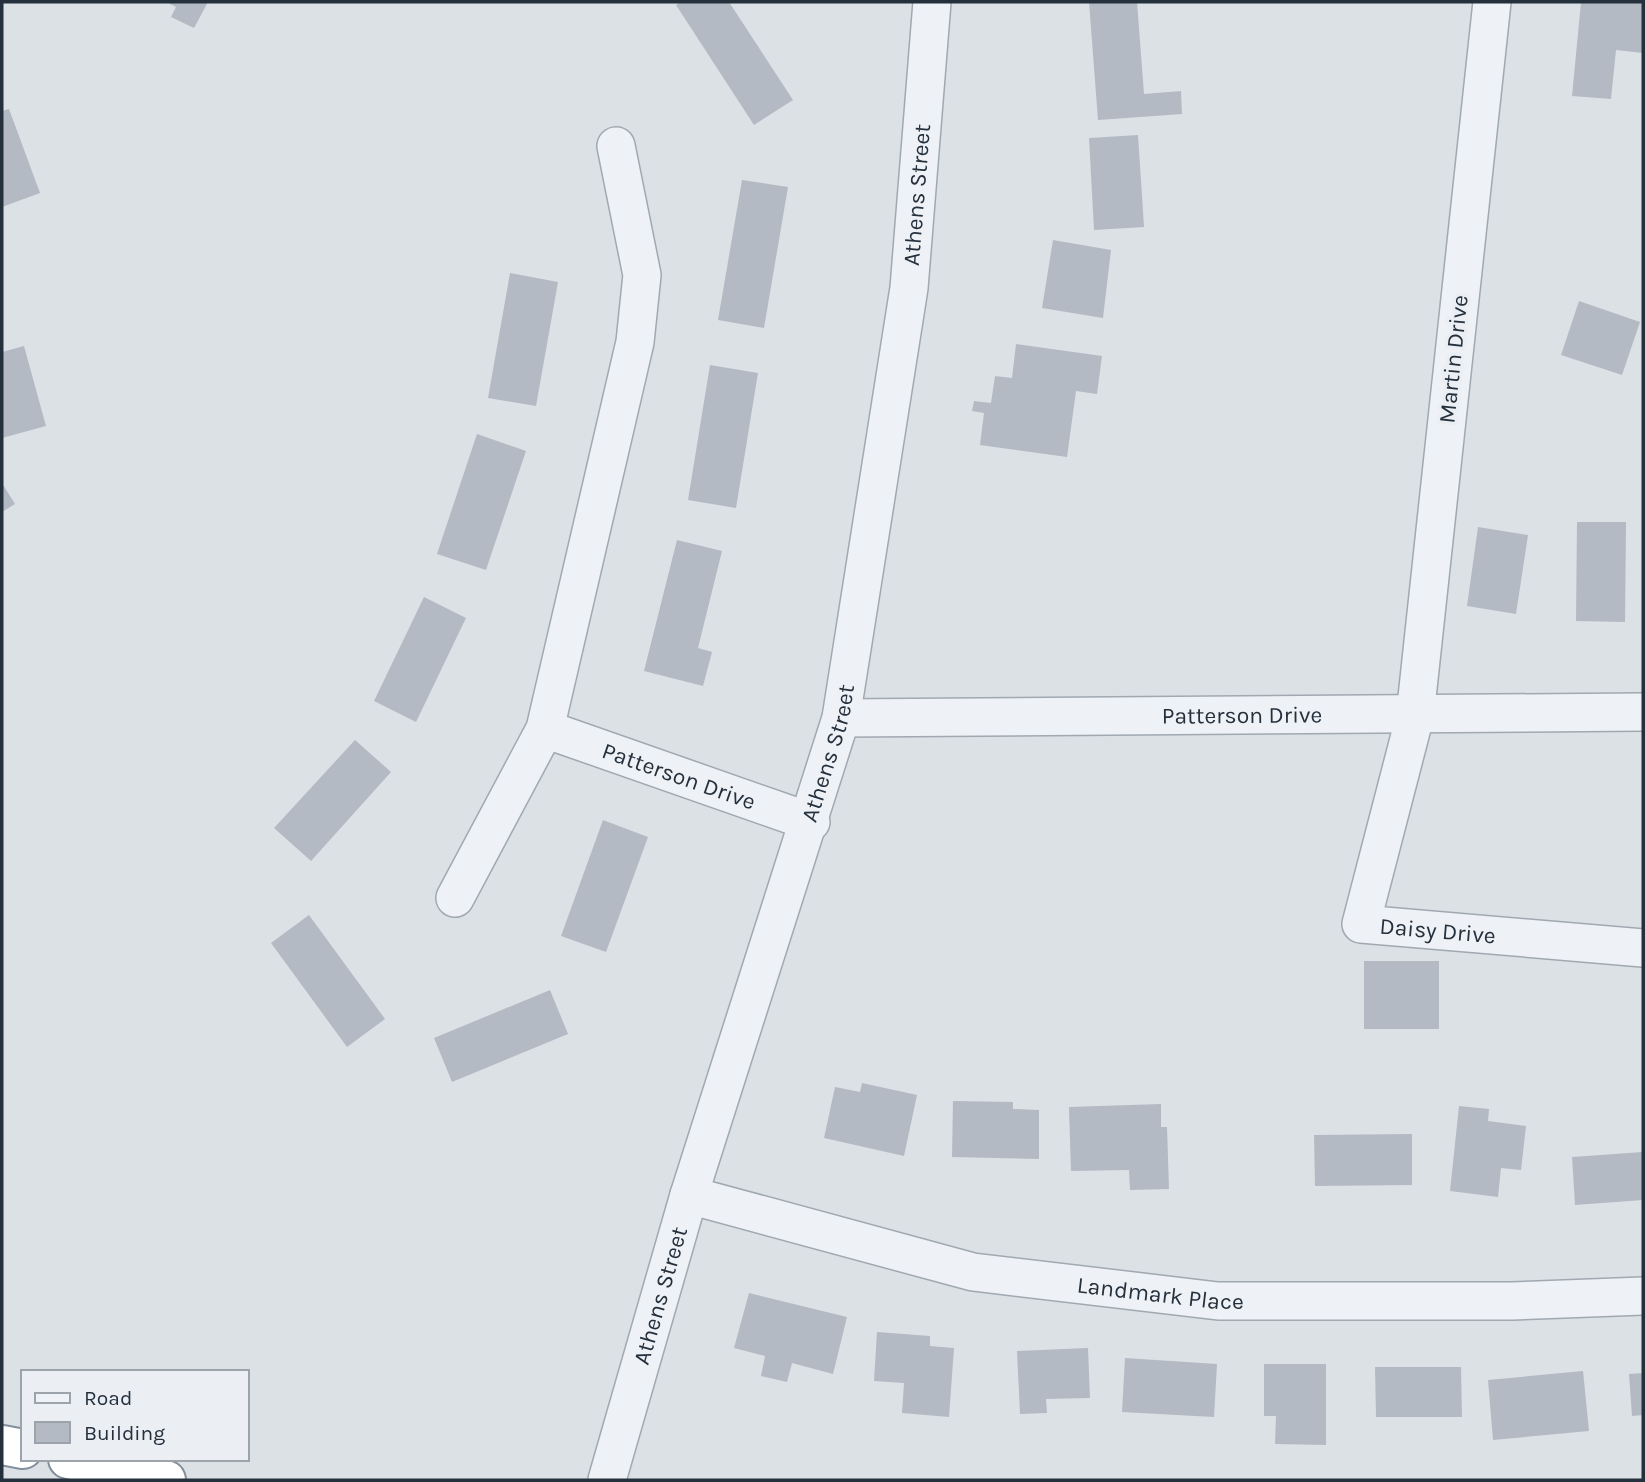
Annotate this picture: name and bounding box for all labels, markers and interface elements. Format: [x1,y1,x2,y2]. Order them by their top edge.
street label: Athens Street [898,123,936,267]
street label: Martin Drive [1433,293,1474,425]
street label: Athens Street [796,682,860,825]
street label: Patterson Drive [1162,701,1322,730]
street label: Patterson Drive [599,737,759,816]
street label: Daisy Drive [1379,913,1497,949]
street label: Athens Street [628,1223,693,1368]
street label: Landmark Place [1076,1271,1244,1315]
legend [21,1370,248,1461]
text: Road [84,1386,132,1410]
text: Building [84,1421,165,1445]

